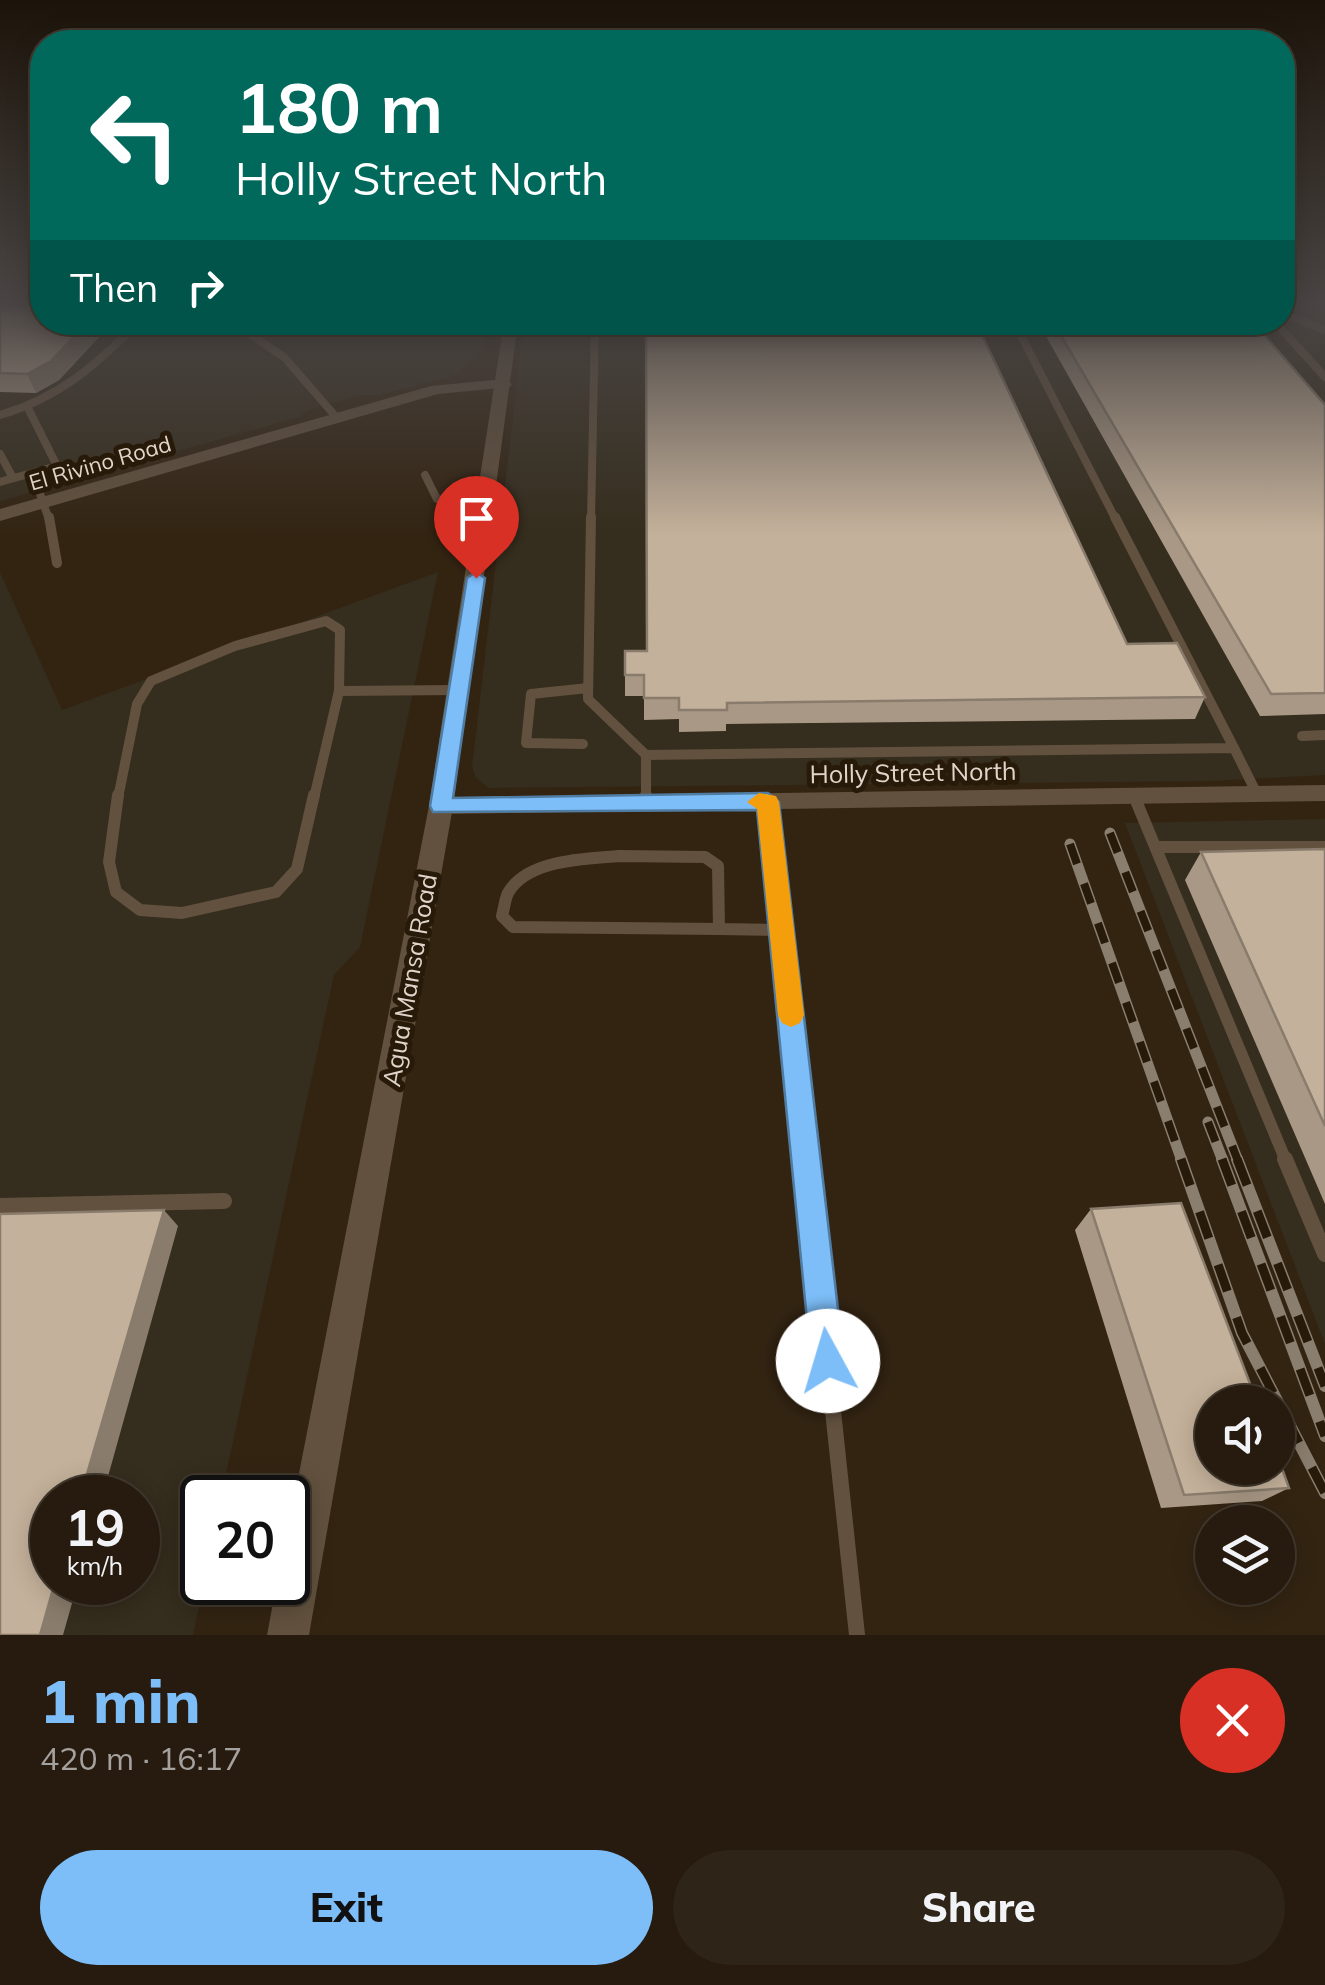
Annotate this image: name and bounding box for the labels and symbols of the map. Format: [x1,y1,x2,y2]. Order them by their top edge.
street label: El Rivino Road [26,429,174,497]
pin [434,476,519,579]
street label: Holly Street North [809,755,1017,789]
street label: Agua Mansa Road [375,871,443,1089]
position arrow [776,1309,880,1413]
speed limit sign: 20 [180,1475,310,1605]

